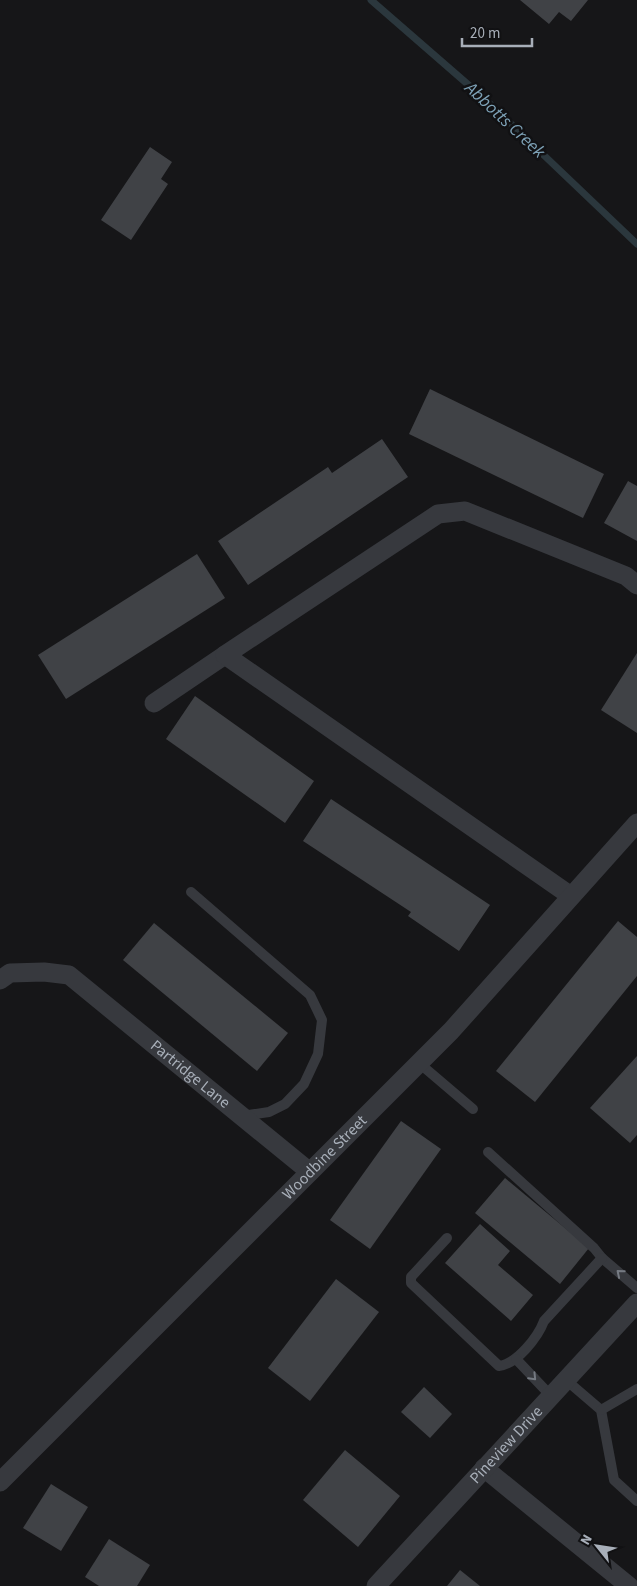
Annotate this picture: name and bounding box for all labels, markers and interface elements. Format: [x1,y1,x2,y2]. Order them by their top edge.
scale bar [462,15,532,47]
text: 20 m [470,23,500,44]
water label: Abbotts Creek [458,75,551,164]
street label: Partridge Lane [146,1035,235,1113]
street label: Woodbine Street [277,1110,372,1205]
one-way arrow [616,1270,625,1279]
one-way arrow [527,1371,536,1380]
street label: Pineview Drive [465,1401,548,1489]
north arrow [572,1521,622,1571]
text: N [576,1531,598,1549]

